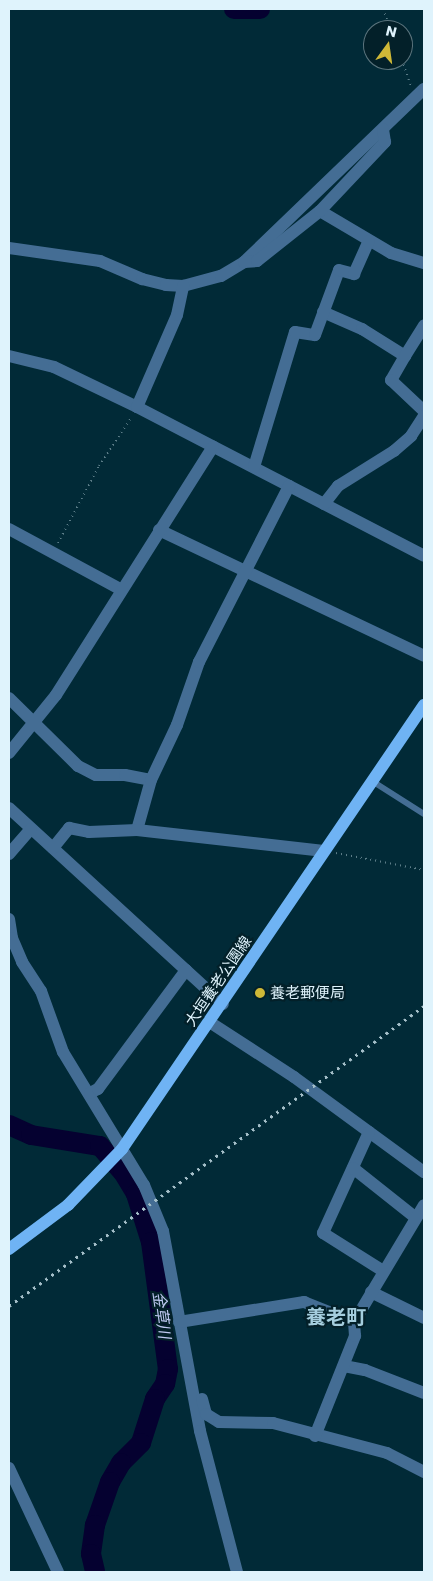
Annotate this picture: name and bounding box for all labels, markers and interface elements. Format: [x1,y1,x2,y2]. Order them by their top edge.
north arrow [363,20,413,70]
text: N [384,20,399,42]
street label: 大垣養老公園線 [181,932,255,1030]
place label: 養老郵便局 [270,984,345,1002]
marker: 養老郵便局 [254,987,266,999]
water label: 金草川 [148,1290,174,1340]
district label: 養老町 [306,1305,366,1329]

